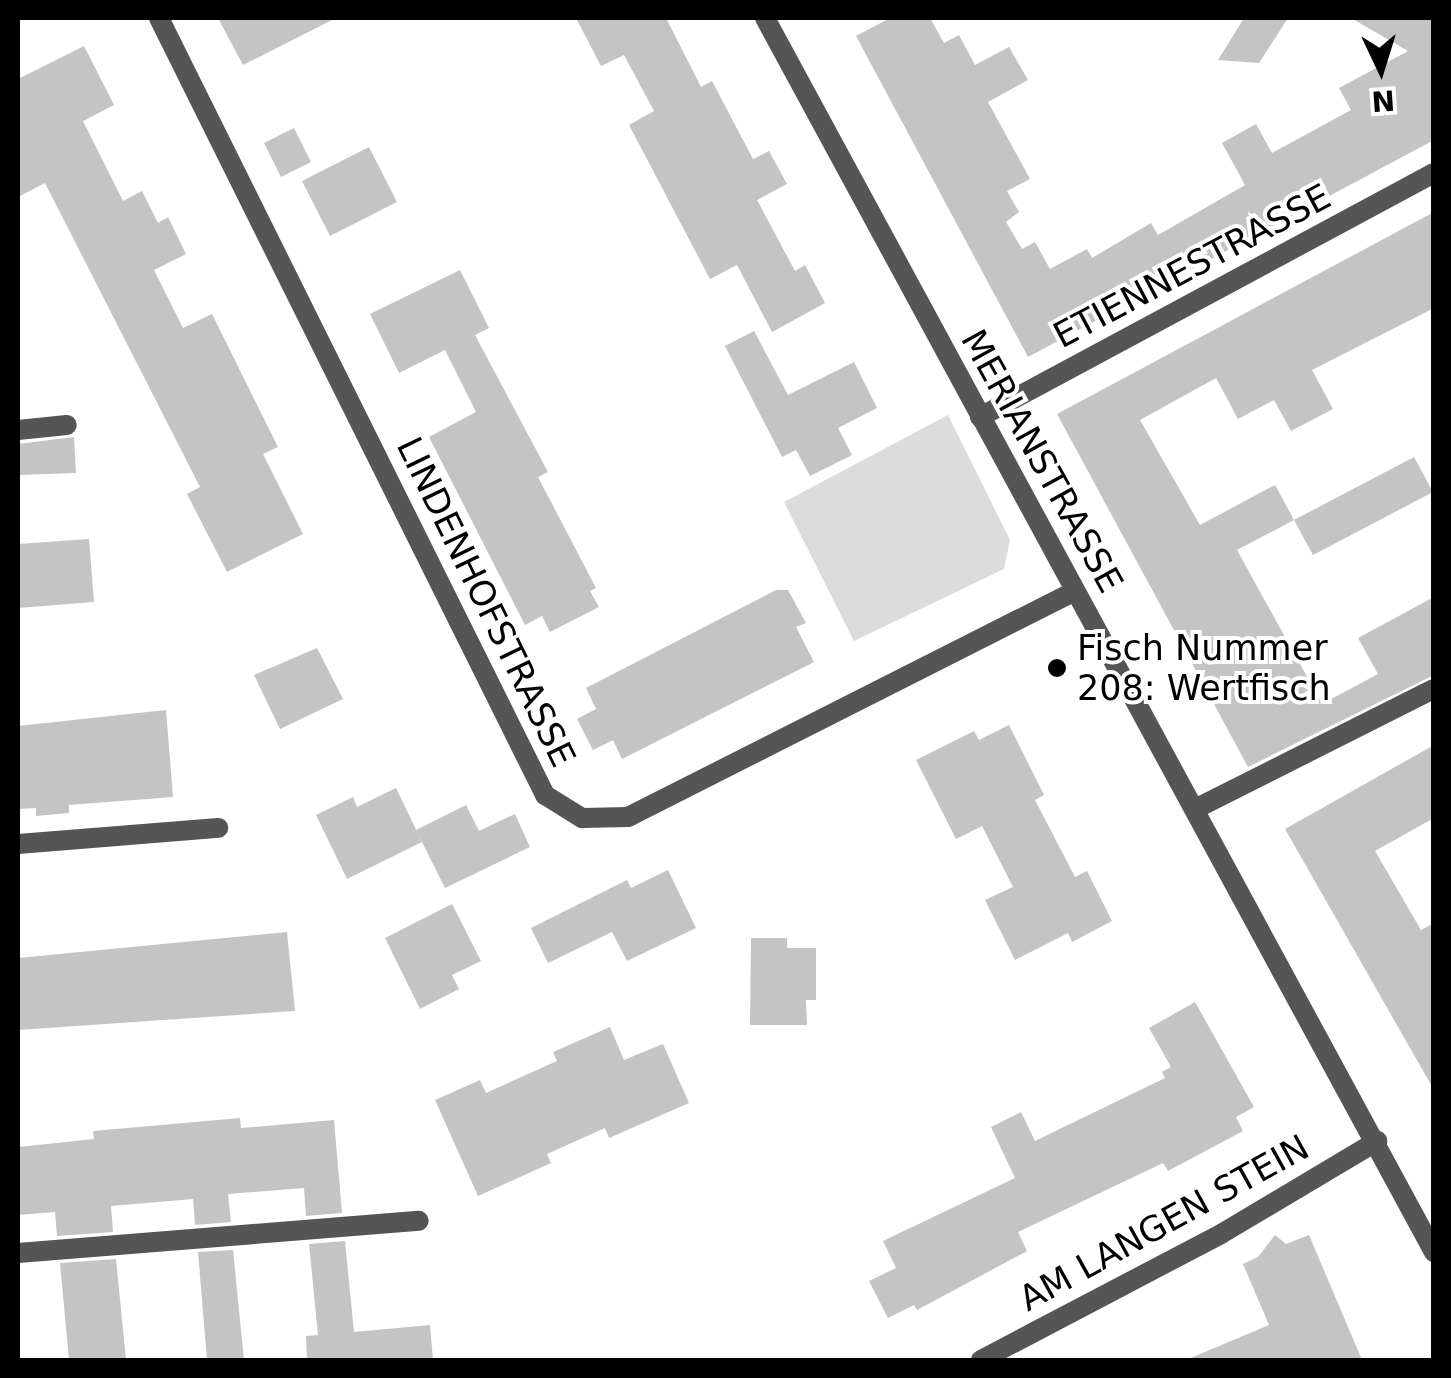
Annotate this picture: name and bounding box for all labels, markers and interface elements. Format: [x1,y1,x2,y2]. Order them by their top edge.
north arrow [1331,20,1431,120]
text: N [1370,83,1396,118]
street label: ETIENNESTRASSE [1046,175,1338,357]
street label: MERIANSTRASSE [952,322,1132,600]
street label: LINDENHOFSTRASSE [388,430,584,774]
place label: Fisch Nummer 208: Wertfisch [1077,627,1331,709]
marker: Fisch Nummer 208: Wertfisch [1046,657,1068,679]
street label: AM LANGEN STEIN [1012,1126,1316,1320]

